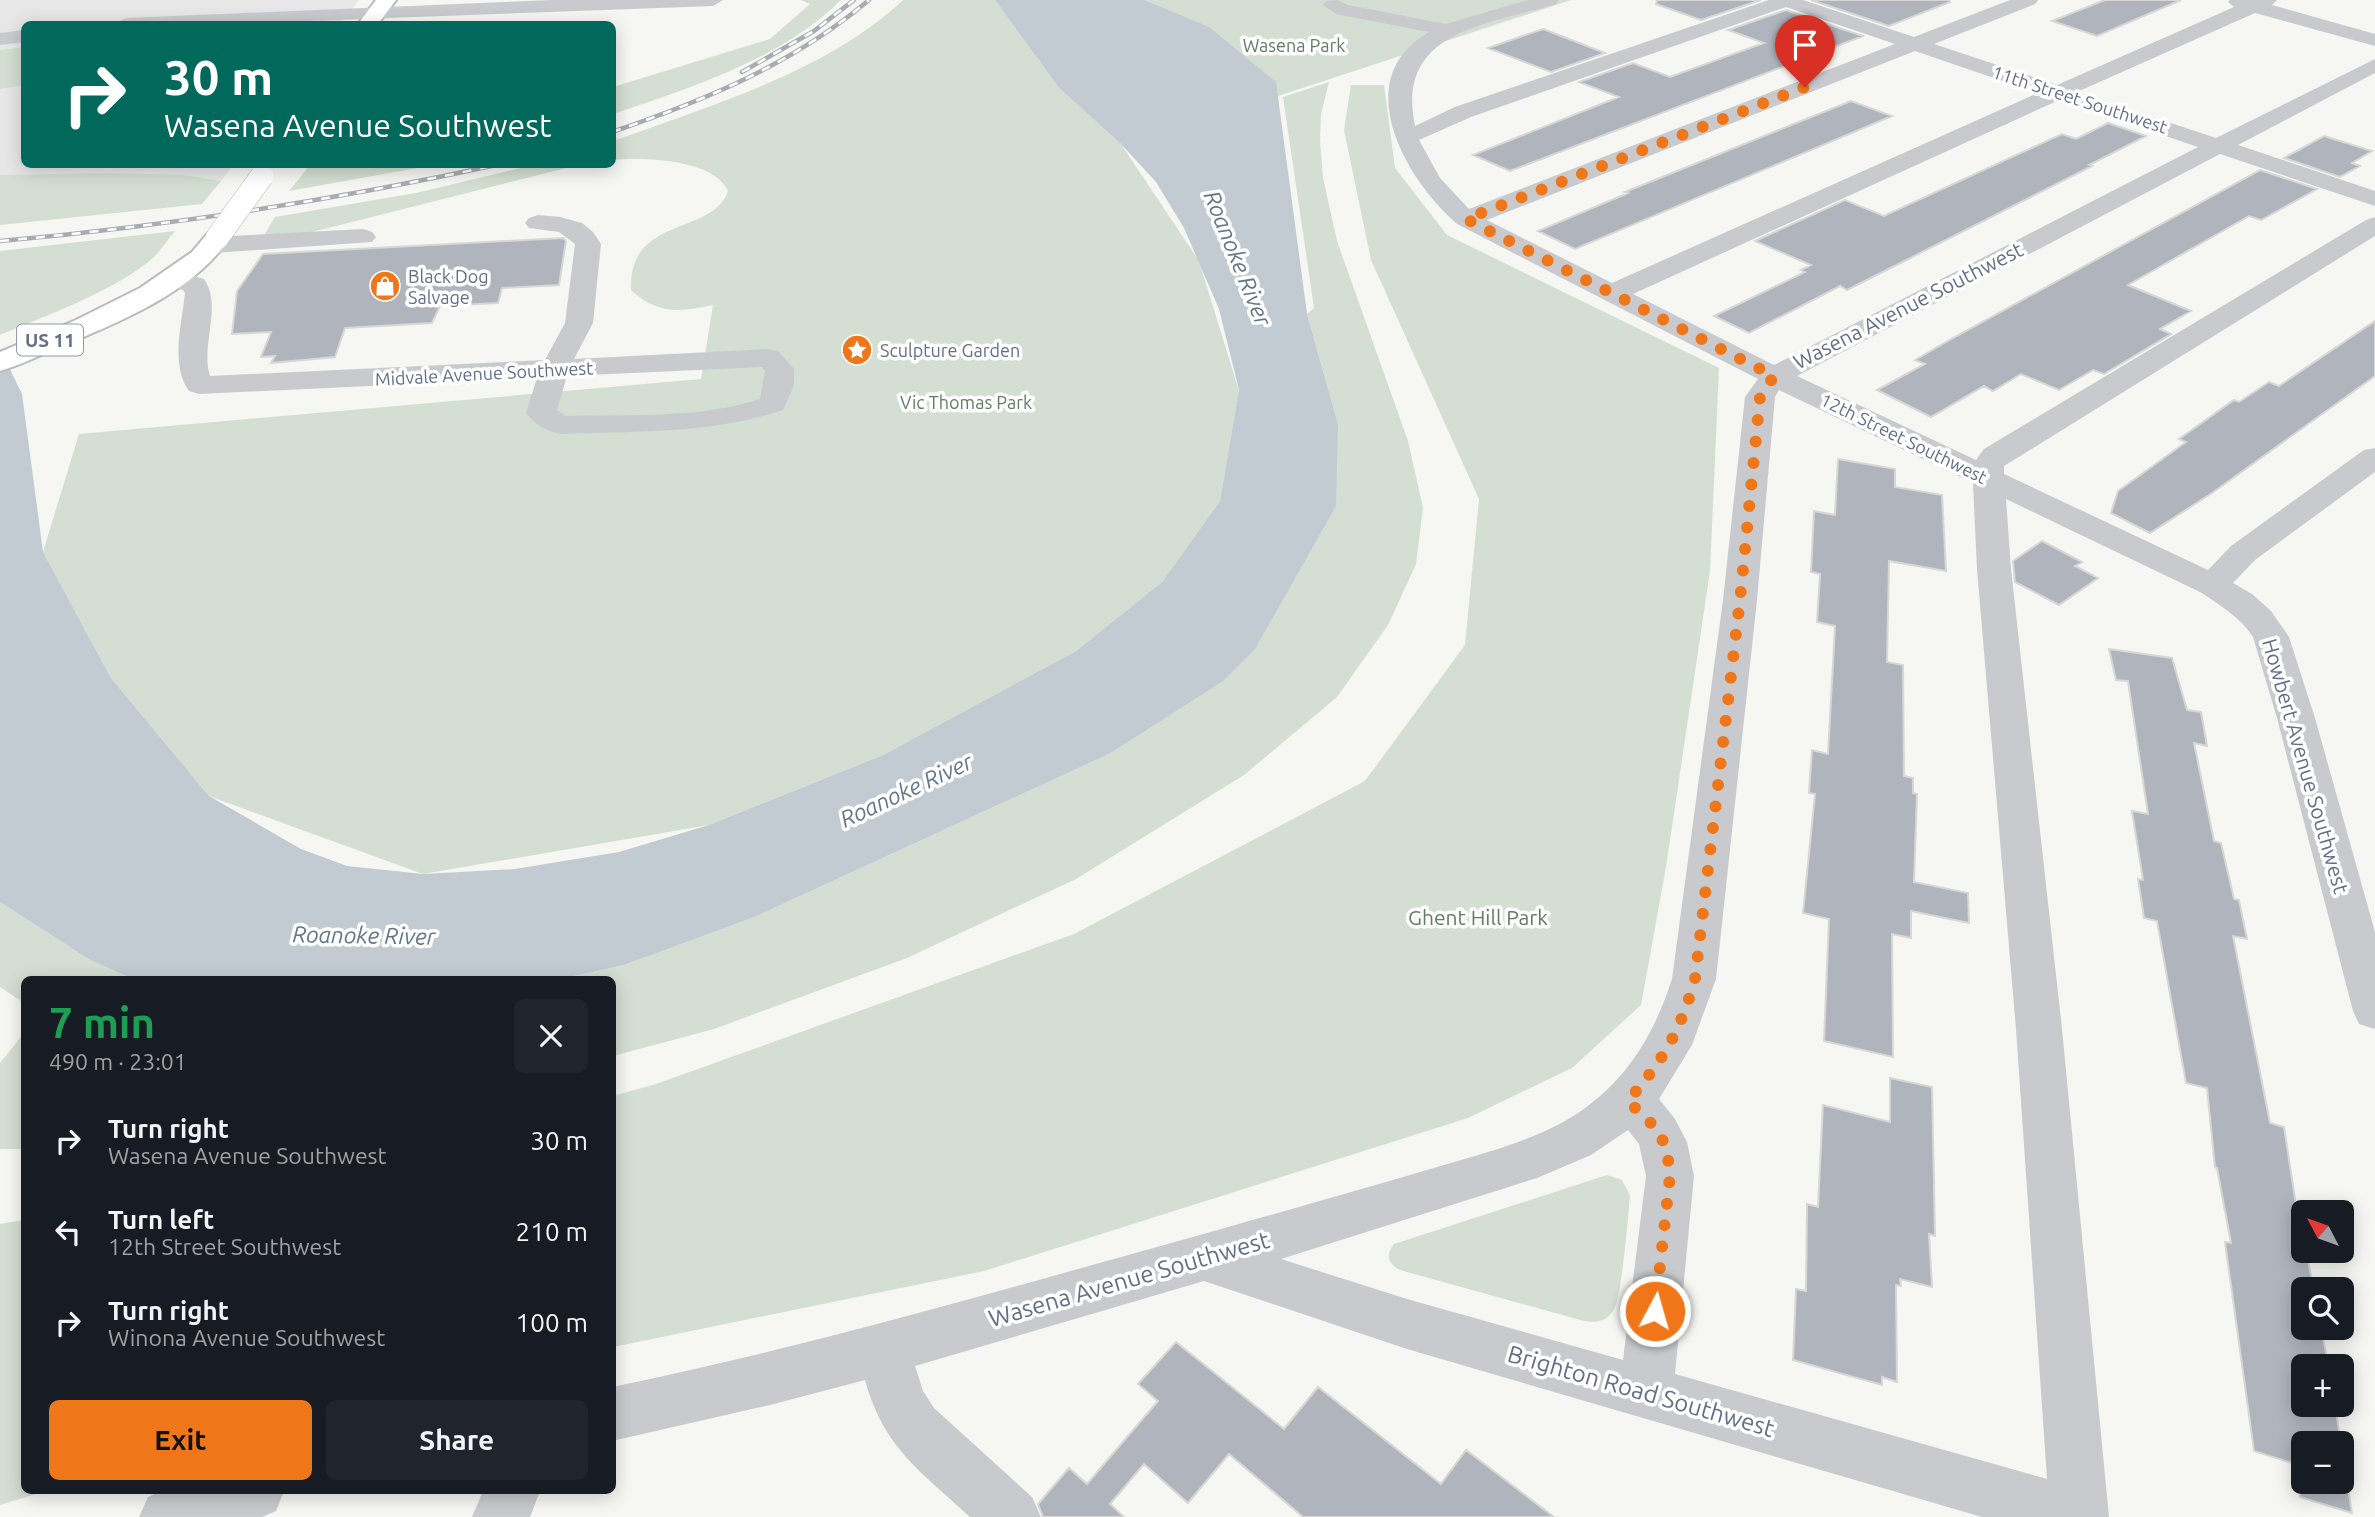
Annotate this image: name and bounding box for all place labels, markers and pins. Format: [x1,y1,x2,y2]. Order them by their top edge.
pin [1775,15,1835,87]
place label: Black Dog Salvage [408,266,489,307]
shop icon: Black Dog Salvage [368,269,402,303]
place icon: Sculpture Garden [840,333,874,367]
place label: Sculpture Garden [880,340,1020,360]

